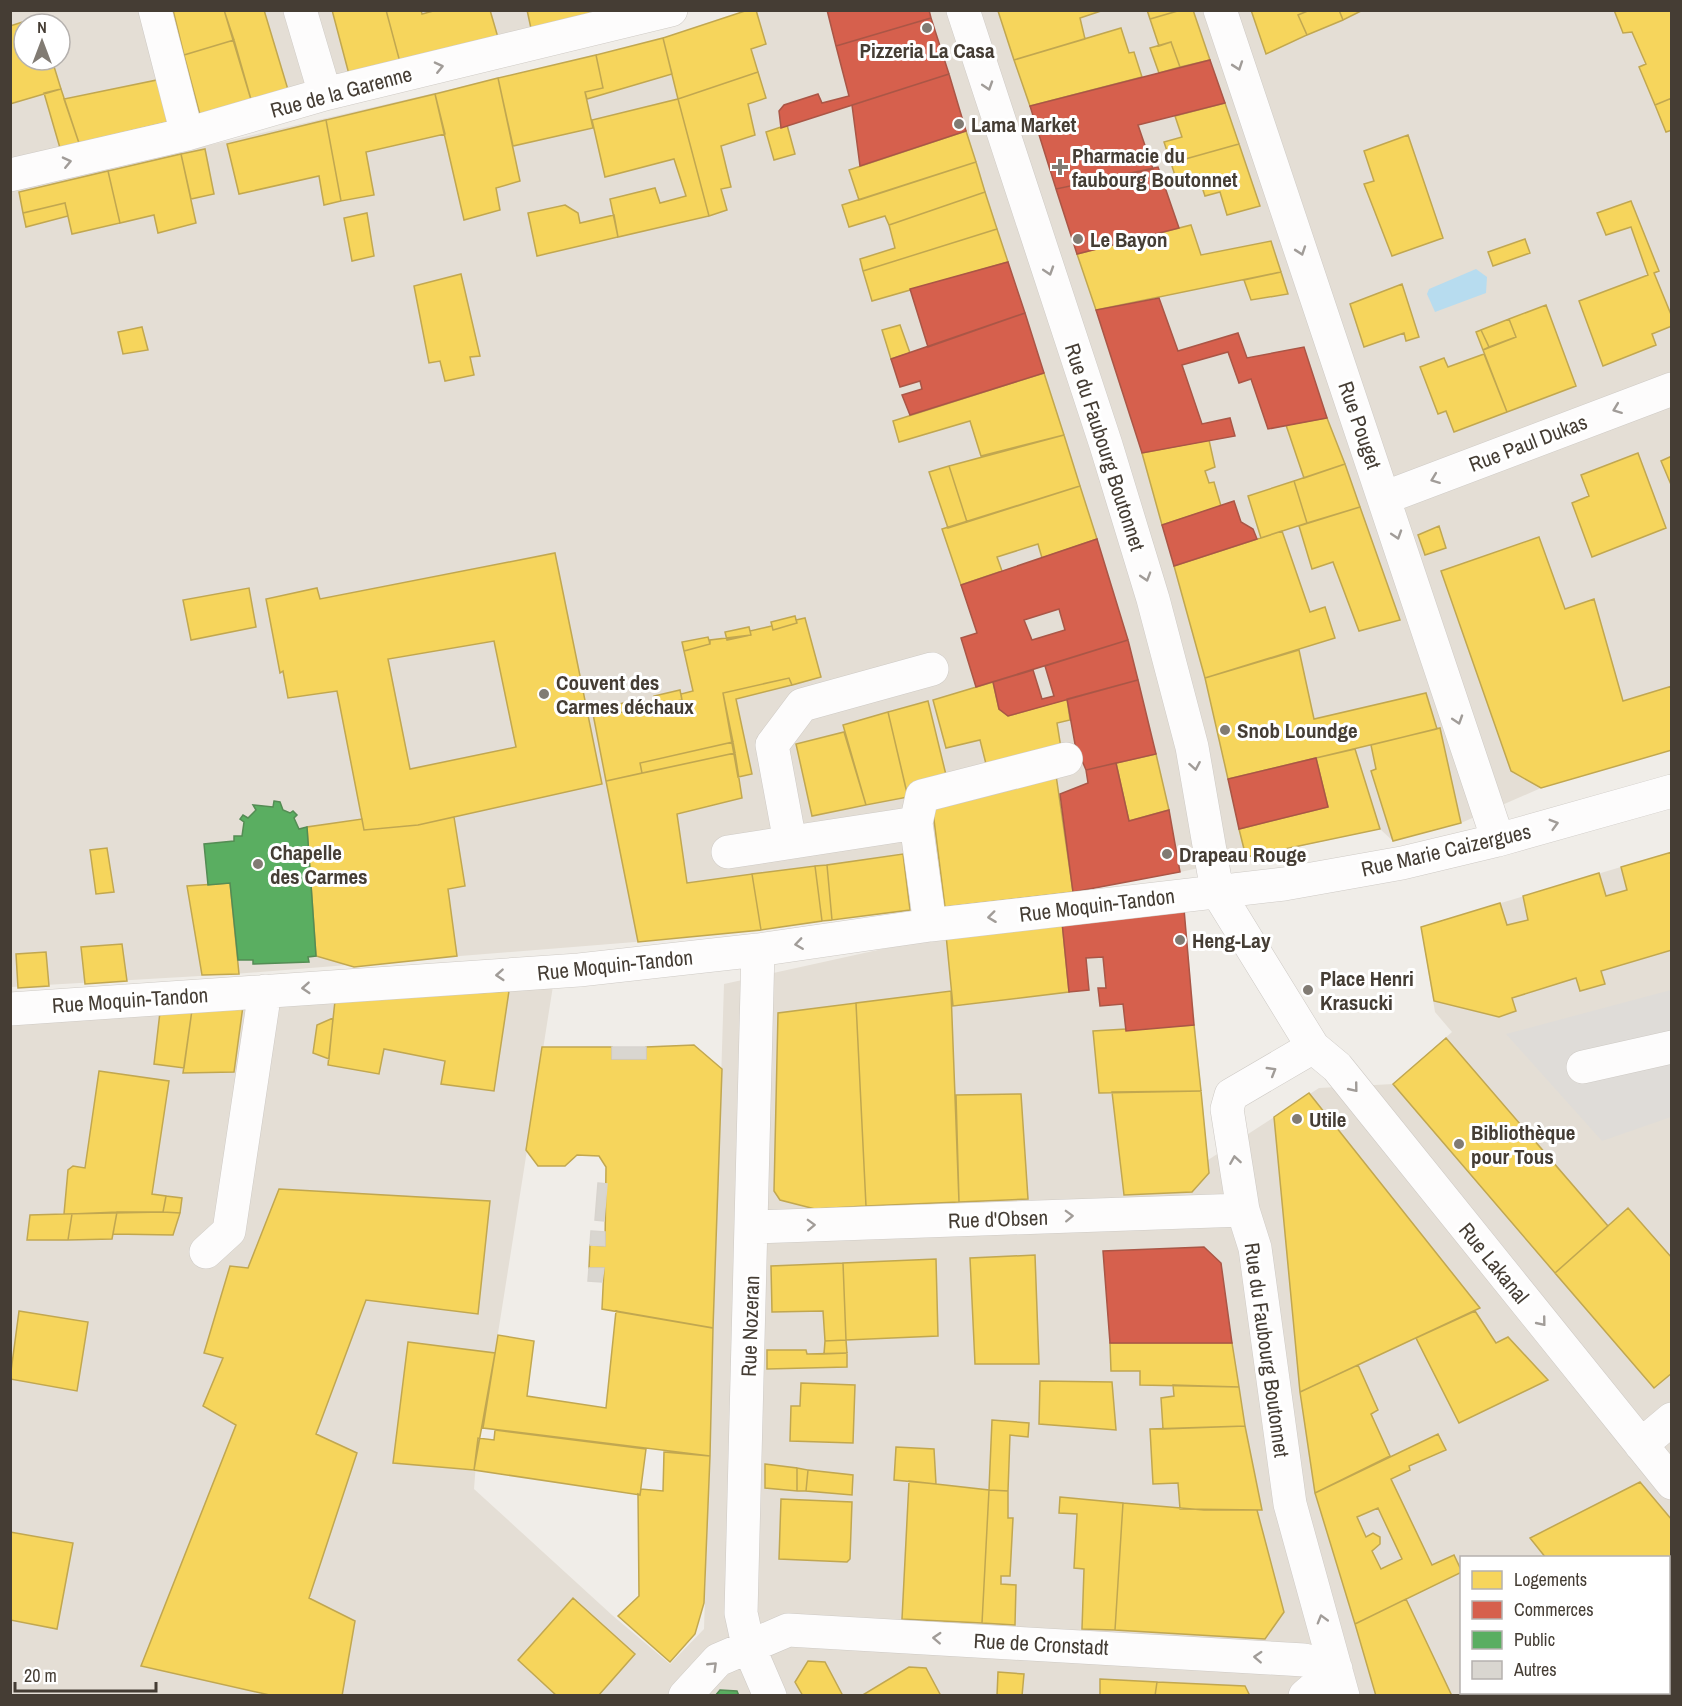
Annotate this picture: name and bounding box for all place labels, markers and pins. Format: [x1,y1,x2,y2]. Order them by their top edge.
marker: Pizzeria La Casa [920,21,934,35]
place label: Pizzeria La Casa [860,36,995,65]
place label: Lama Market [971,110,1077,139]
marker: Lama Market [952,117,966,131]
place label: Pharmacie du faubourg Boutonnet [1072,141,1238,194]
marker: Pharmacie du faubourg Boutonnet [1053,160,1067,174]
place label: Le Bayon [1090,225,1168,254]
marker: Le Bayon [1071,232,1085,246]
place label: Couvent des Carmes déchaux [556,668,694,721]
marker: Couvent des Carmes déchaux [537,687,551,701]
place label: Snob Loundge [1237,716,1358,745]
marker: Snob Loundge [1218,723,1232,737]
place label: Chapelle des Carmes [270,838,368,891]
place label: Drapeau Rouge [1179,840,1306,869]
marker: Drapeau Rouge [1160,847,1174,861]
marker: Chapelle des Carmes [251,857,265,871]
place label: Heng-Lay [1192,926,1271,955]
marker: Heng-Lay [1173,933,1187,947]
place label: Place Henri Krasucki [1320,964,1414,1017]
marker: Place Henri Krasucki [1301,983,1315,997]
place label: Utile [1309,1105,1346,1134]
marker: Utile [1290,1112,1304,1126]
place label: Bibliothèque pour Tous [1471,1118,1575,1171]
marker: Bibliothèque pour Tous [1452,1137,1466,1151]

